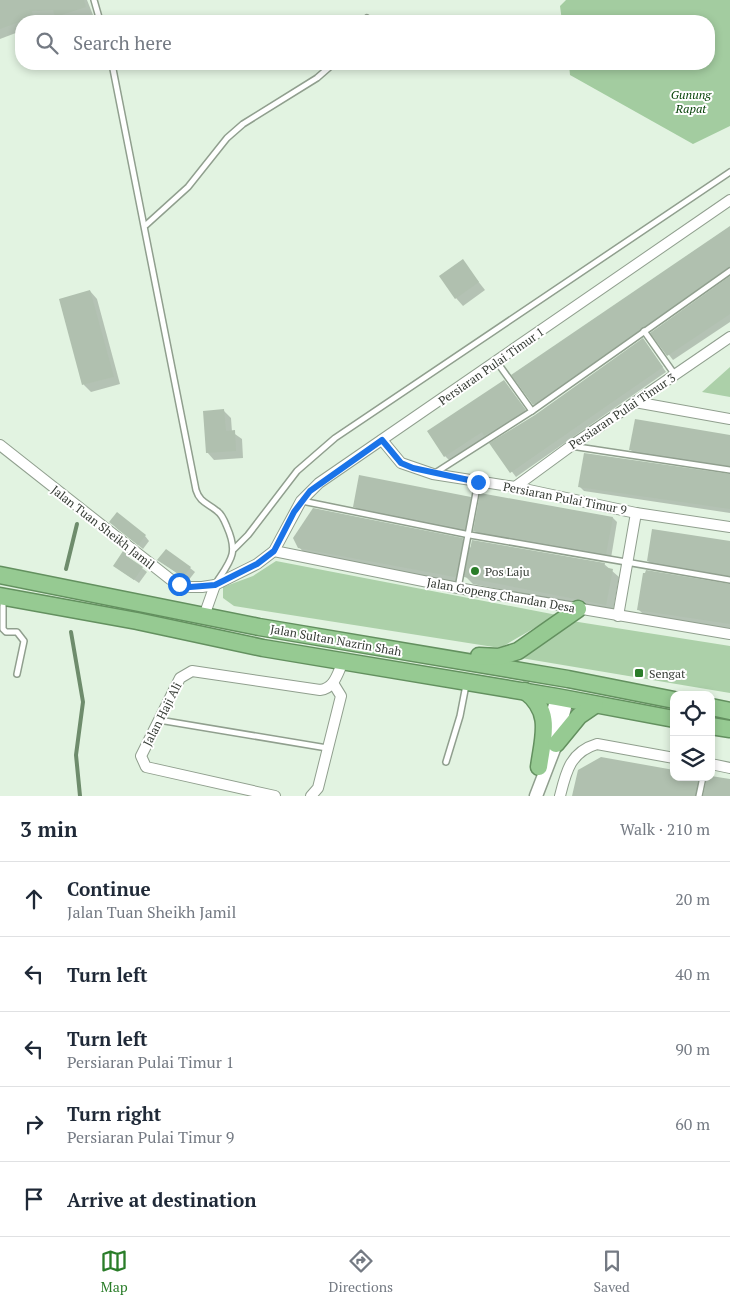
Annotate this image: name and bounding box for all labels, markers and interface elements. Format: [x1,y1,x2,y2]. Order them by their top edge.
search box [15,15,715,70]
icon: search [33,29,61,57]
text: Search here [73,30,172,55]
park label: Gunung Rapat [671,87,712,116]
street label: Persiaran Pulai Timur 1 [435,324,547,408]
street label: Persiaran Pulai Timur 3 [566,370,678,452]
route end [467,471,490,494]
street label: Persiaran Pulai Timur 9 [502,479,628,517]
street label: Jalan Tuan Sheikh Jamil [48,482,158,572]
place label: Pos Laju [485,564,530,579]
marker: Pos Laju [469,565,481,577]
route start [168,573,191,596]
street label: Jalan Gopeng Chandan Desa [426,575,576,615]
street label: Jalan Sultan Nazrin Shah [269,621,403,659]
place label: Sengat [649,666,686,681]
marker: Sengat [633,667,645,679]
street label: Jalan Haji Ali [139,679,185,749]
map controls [670,691,715,781]
button: locate [670,691,715,736]
button: layers [670,736,715,781]
text: 3 min [20,815,77,843]
text: Walk · 210 m [620,818,710,840]
text: Continue [67,876,151,901]
icon: ahead [20,885,48,913]
text: 20 m [675,888,710,910]
text: Jalan Tuan Sheikh Jamil [67,901,236,923]
icon: left [20,960,48,988]
text: Turn left [67,962,148,987]
text: 40 m [675,963,710,985]
text: Turn left [67,1026,148,1051]
icon: left [20,1035,48,1063]
text: 90 m [675,1038,710,1060]
text: Persiaran Pulai Timur 1 [67,1051,234,1073]
text: Turn right [67,1101,161,1126]
icon: right [20,1110,48,1138]
text: 60 m [675,1113,710,1135]
text: Persiaran Pulai Timur 9 [67,1126,234,1148]
icon: arrive [20,1185,48,1213]
text: Arrive at destination [67,1187,256,1212]
tab: Map [100,1247,128,1296]
tab: Directions [329,1247,393,1296]
tab: Saved [594,1247,630,1296]

